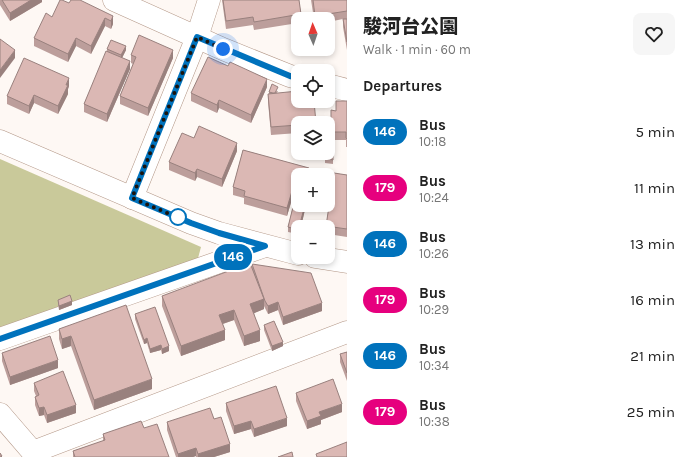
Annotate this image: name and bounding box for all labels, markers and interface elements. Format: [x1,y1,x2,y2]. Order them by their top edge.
north arrow [291,12,335,56]
map controls [291,12,335,264]
button: heart [633,13,675,55]
text: 駿河台公園 [363,16,458,38]
your location [213,39,233,59]
text: Walk · 1 min · 60 m [363,42,471,57]
button: locate [291,64,335,108]
text: Departures [363,77,442,95]
button: layers [291,116,335,160]
text: Bus [419,116,446,134]
text: 146 [374,123,396,140]
text: 5 min [635,123,675,141]
text: 10:18 [419,134,446,149]
button: + [291,168,335,212]
text: Bus [419,172,446,190]
text: 179 [375,179,395,196]
text: 11 min [634,179,675,197]
text: 10:24 [419,190,449,205]
unlabelled marker [169,208,187,226]
button: − [291,220,335,264]
text: Bus [419,228,446,246]
text: 146 [374,235,396,252]
text: 13 min [630,235,675,253]
line badge: 146 [210,244,256,270]
text: 10:26 [419,246,449,261]
text: 146 [222,248,244,265]
text: Bus [419,284,446,302]
text: 179 [375,291,395,308]
text: 16 min [630,291,675,309]
text: 10:29 [419,302,449,317]
text: Bus [419,340,446,358]
text: 146 [374,347,396,364]
text: 21 min [630,347,675,365]
text: 10:34 [419,358,449,373]
text: Bus [419,396,446,414]
text: 179 [375,403,395,420]
text: 25 min [627,403,675,421]
text: 10:38 [419,414,450,429]

